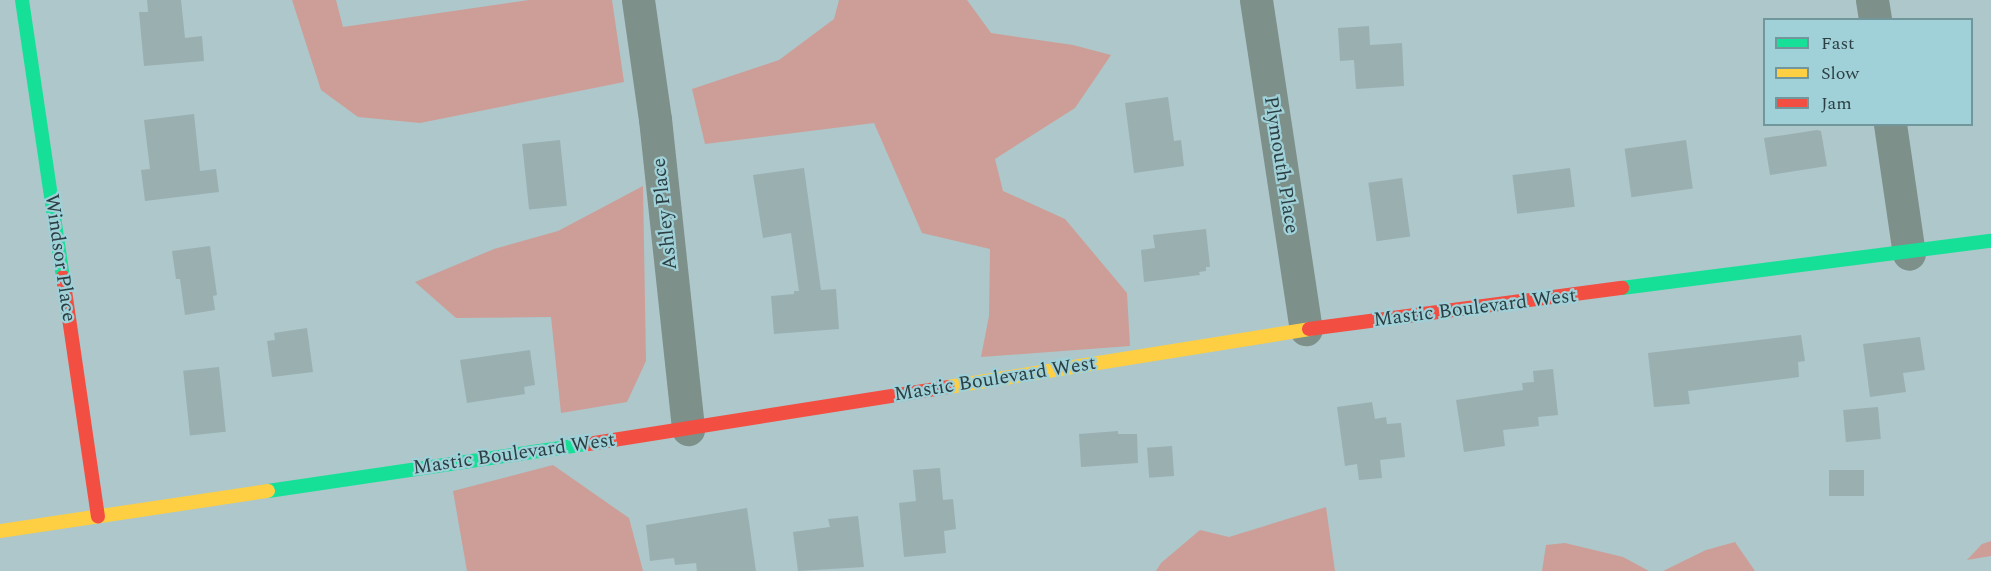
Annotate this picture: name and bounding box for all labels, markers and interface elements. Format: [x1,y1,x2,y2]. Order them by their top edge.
legend [1763,18,1973,126]
text: Fast [1821,30,1854,57]
text: Slow [1821,60,1859,87]
text: Jam [1821,90,1852,117]
street label: Plymouth Place [1258,95,1304,235]
street label: Ashley Place [647,157,683,271]
street label: Windsor Place [39,193,81,323]
street label: Mastic Boulevard West [1372,284,1578,332]
street label: Mastic Boulevard West [892,351,1098,407]
street label: Mastic Boulevard West [411,428,617,480]

